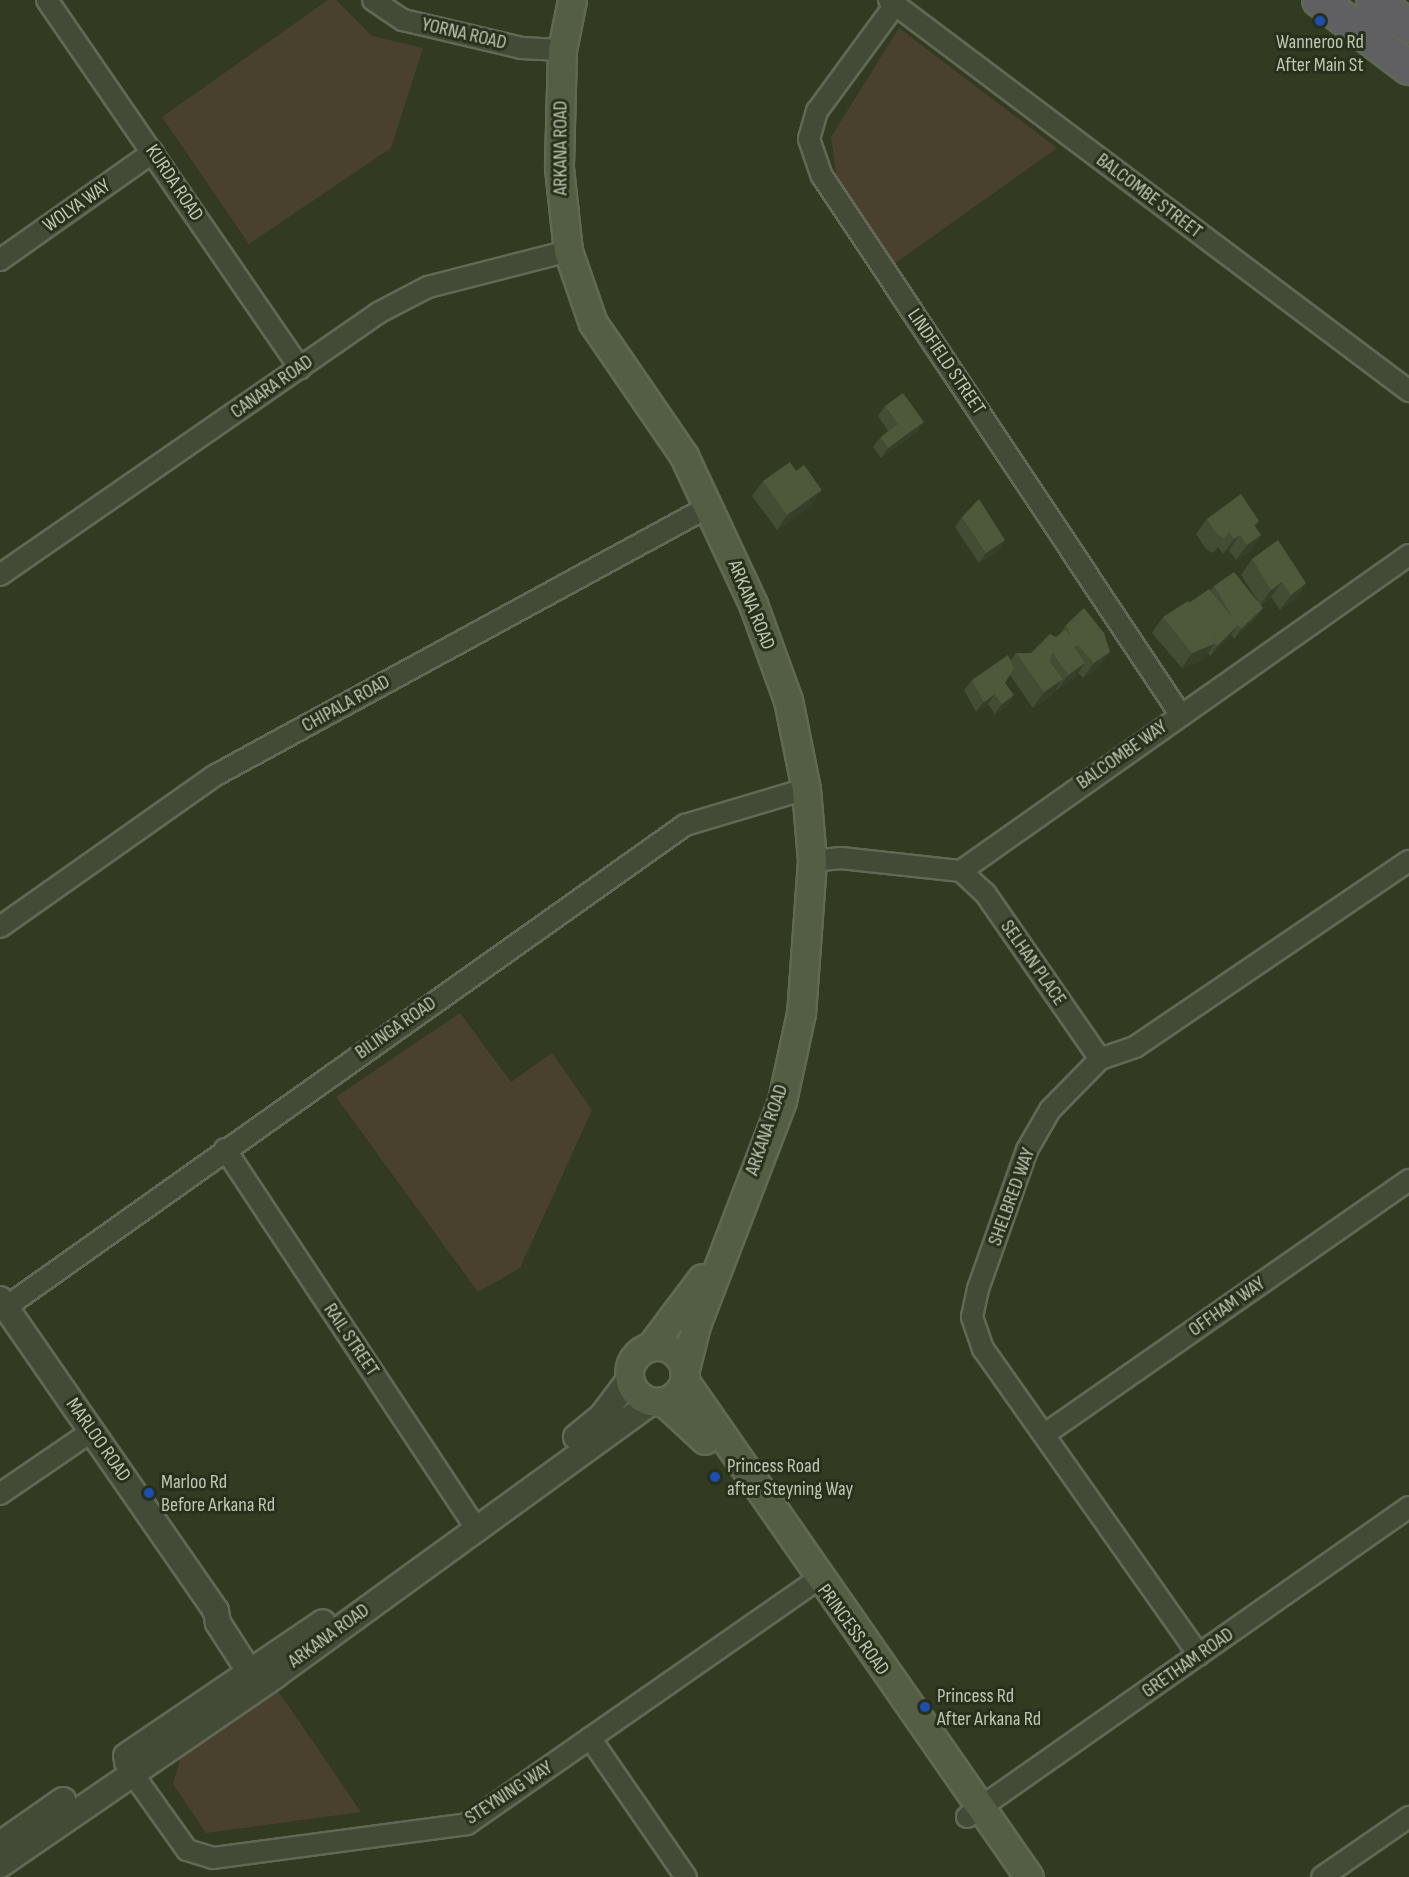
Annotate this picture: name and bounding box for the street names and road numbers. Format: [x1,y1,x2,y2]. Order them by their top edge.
street label: YORNA ROAD [419,13,509,55]
street label: ARKANA ROAD [549,101,573,195]
street label: KURDA ROAD [140,140,208,226]
street label: BALCOMBE STREET [1091,148,1207,244]
street label: WOLYA WAY [39,174,115,238]
street label: LINDFIELD STREET [902,305,990,419]
street label: CANARA ROAD [226,350,318,424]
street label: ARKANA ROAD [722,557,780,653]
street label: CHIPALA ROAD [298,670,394,738]
street label: BALCOMBE WAY [1072,715,1172,795]
street label: SELHAN PLACE [995,916,1071,1010]
street label: BILINGA ROAD [351,991,441,1065]
street label: ARKANA ROAD [740,1081,794,1179]
street label: SHELBRED WAY [983,1145,1041,1249]
street label: OFFHAM WAY [1184,1272,1270,1342]
street label: RAIL STREET [318,1299,384,1381]
street label: MARLOO ROAD [60,1393,136,1487]
street label: PRINCESS ROAD [812,1580,894,1680]
street label: ARKANA ROAD [284,1598,374,1674]
street label: GRETHAM ROAD [1137,1623,1239,1703]
street label: STEYNING WAY [461,1756,557,1830]

